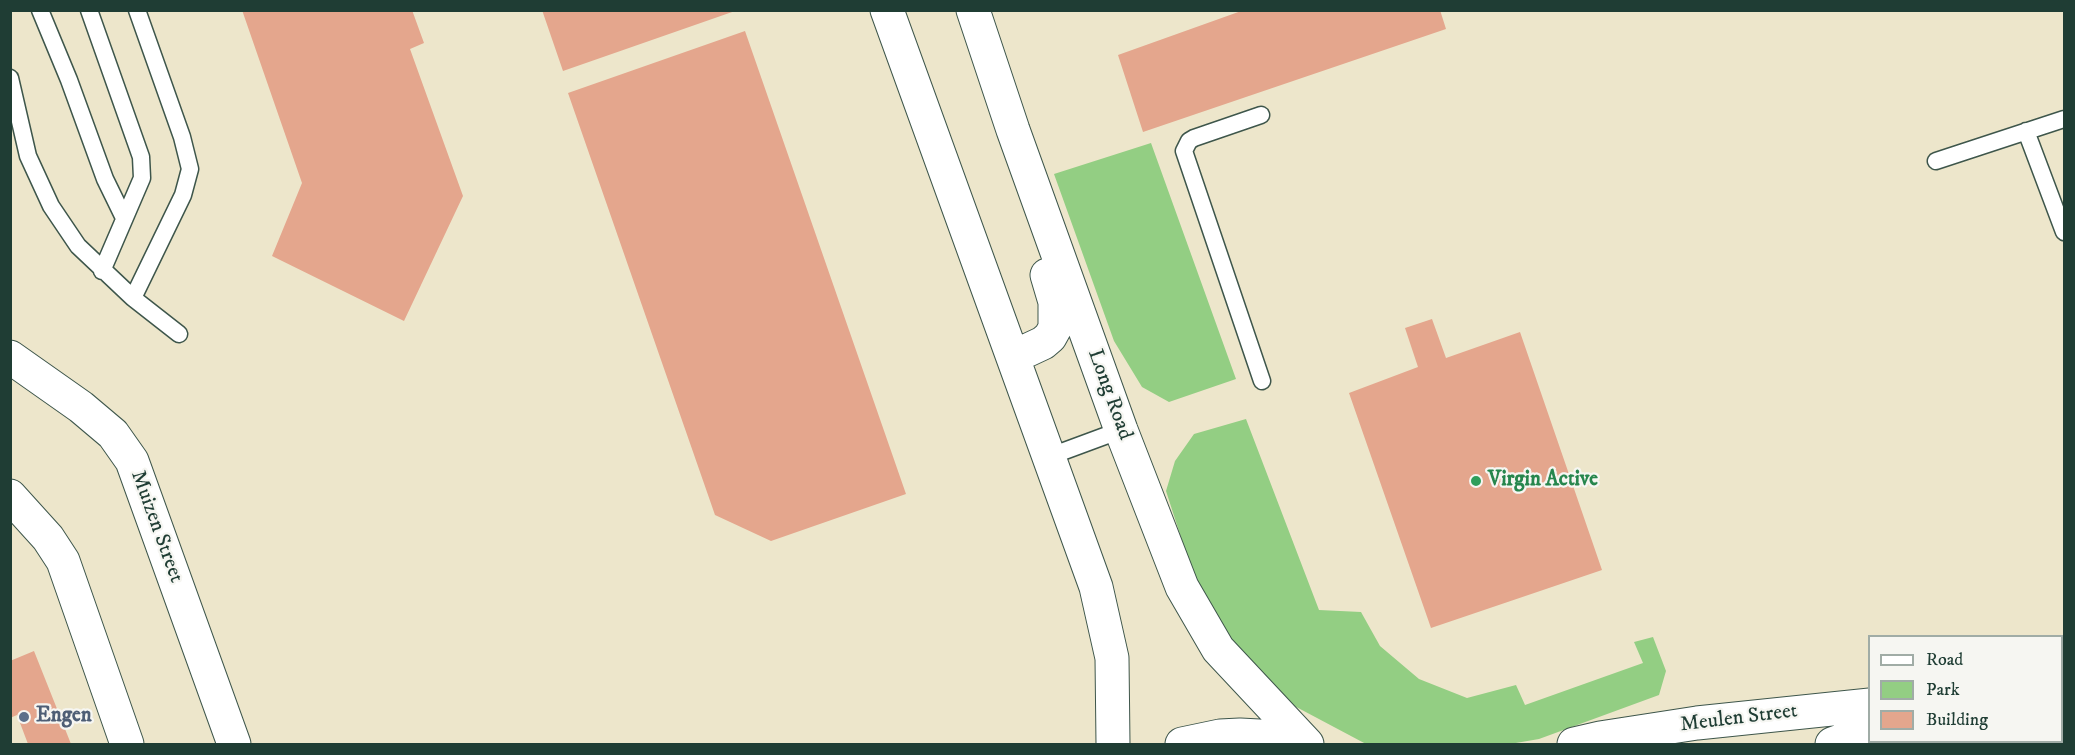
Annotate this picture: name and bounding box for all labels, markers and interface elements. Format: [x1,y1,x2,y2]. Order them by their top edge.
street label: Long Road [1081,346,1137,444]
street label: Muizen Street [124,468,188,586]
place label: Virgin Active [1488,468,1598,494]
marker: Virgin Active [1469,474,1483,488]
legend [1868,635,2063,743]
text: Road [1926,649,1963,671]
text: Park [1926,679,1960,701]
street label: Meulen Street [1679,699,1799,739]
place label: Engen [36,704,92,730]
text: Building [1926,709,1988,731]
marker: Engen [17,710,31,724]

